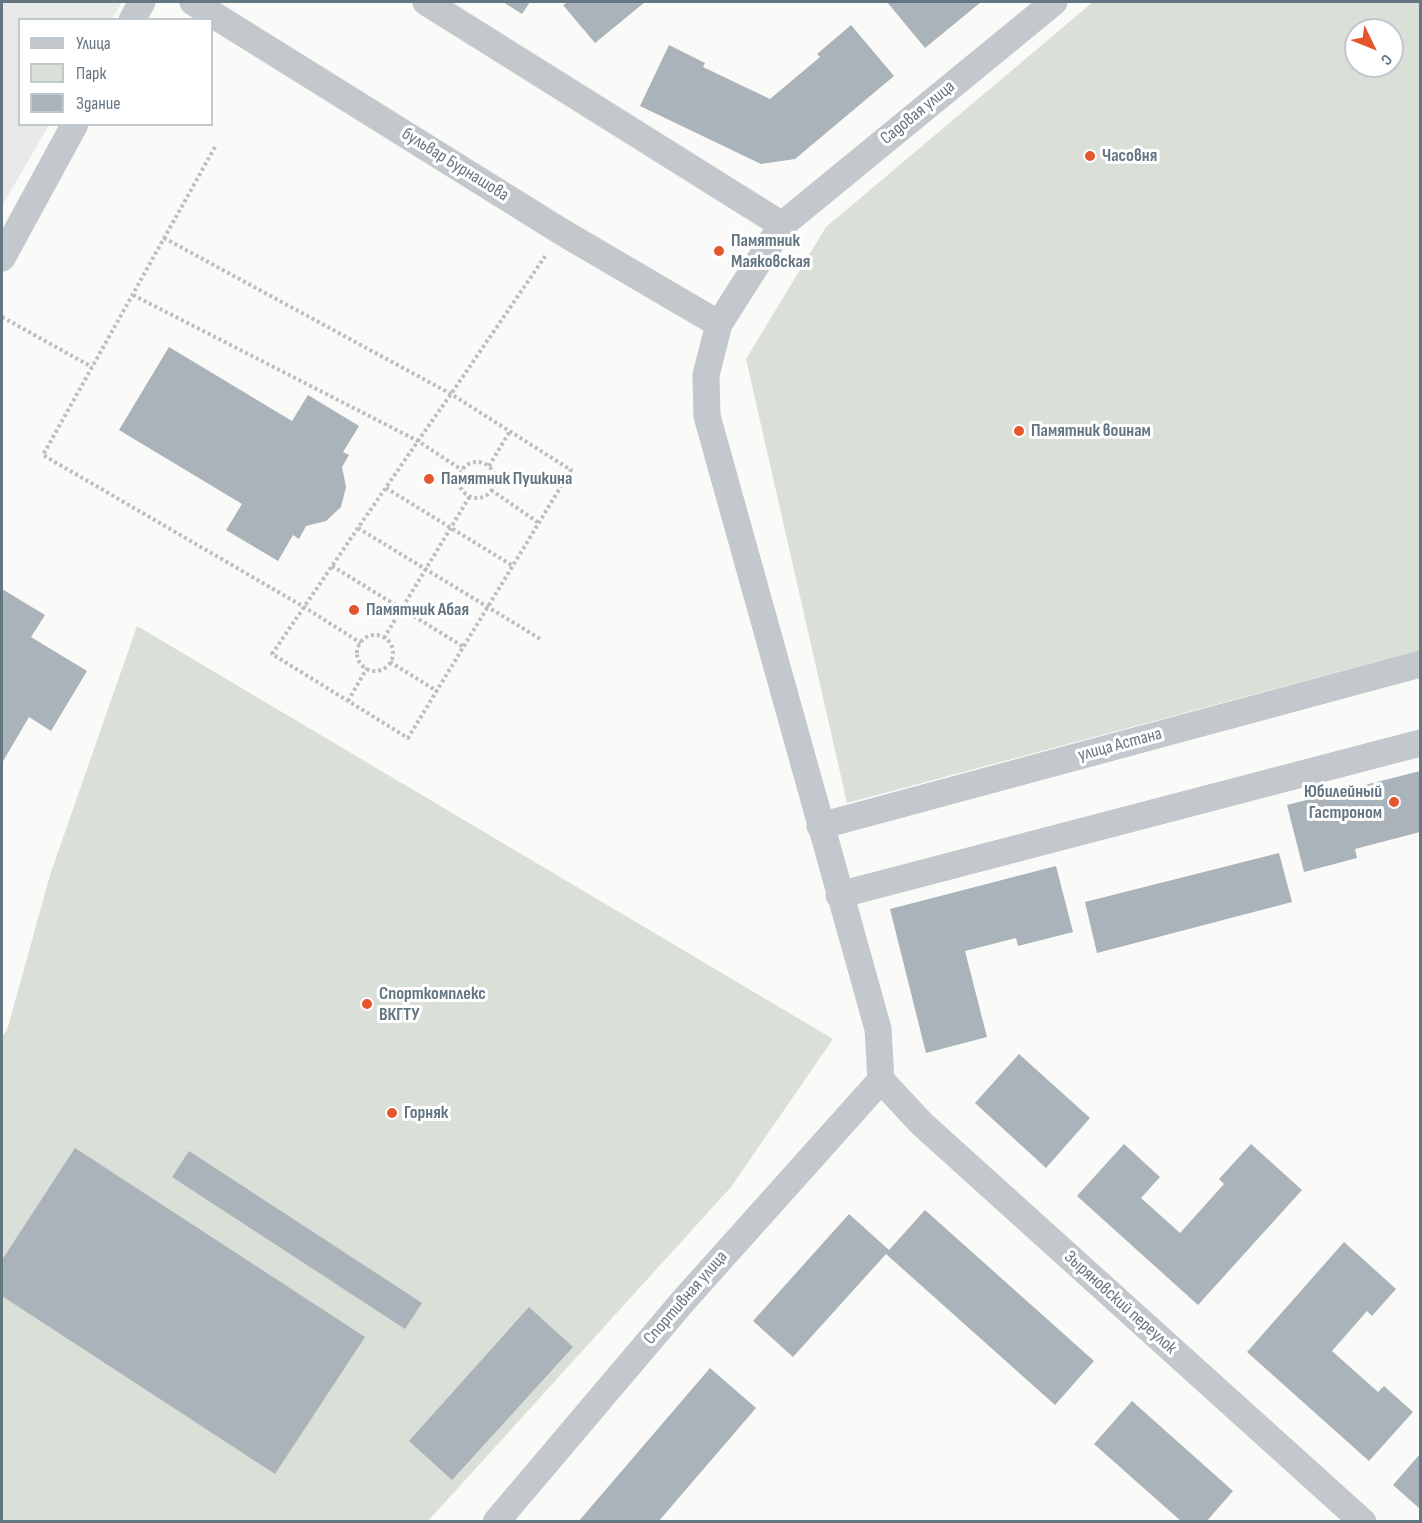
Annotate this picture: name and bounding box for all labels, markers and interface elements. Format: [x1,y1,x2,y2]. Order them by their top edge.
legend [18,18,213,126]
north arrow [1344,18,1404,78]
text: Улица [76,33,111,54]
text: С [1376,50,1396,69]
text: Парк [76,63,106,84]
street label: Садовая улица [876,76,960,150]
text: Здание [76,93,121,114]
street label: бульвар Бурнашова [398,124,512,206]
place label: Часовня [1102,145,1157,167]
marker: Часовня [1083,149,1097,163]
place label: Памятник Маяковская [731,230,810,272]
marker: Памятник Маяковская [712,244,726,258]
place label: Памятник воинам [1031,420,1151,442]
marker: Памятник воинам [1012,424,1026,438]
place label: Памятник Пушкина [441,468,572,490]
marker: Памятник Пушкина [422,472,436,486]
place label: Памятник Абая [366,599,469,621]
marker: Памятник Абая [347,603,361,617]
street label: улица Астана [1076,723,1164,767]
place label: Юбилейный Гастроном [1304,781,1382,824]
marker: Юбилейный Гастроном [1387,795,1401,809]
place label: Спорткомплекс ВКГТУ [379,983,486,1026]
marker: Спорткомплекс ВКГТУ [360,997,374,1011]
place label: Горняк [404,1102,448,1124]
marker: Горняк [385,1106,399,1120]
street label: Спортивная улица [639,1247,733,1349]
street label: Зыряновский переулок [1059,1247,1181,1359]

